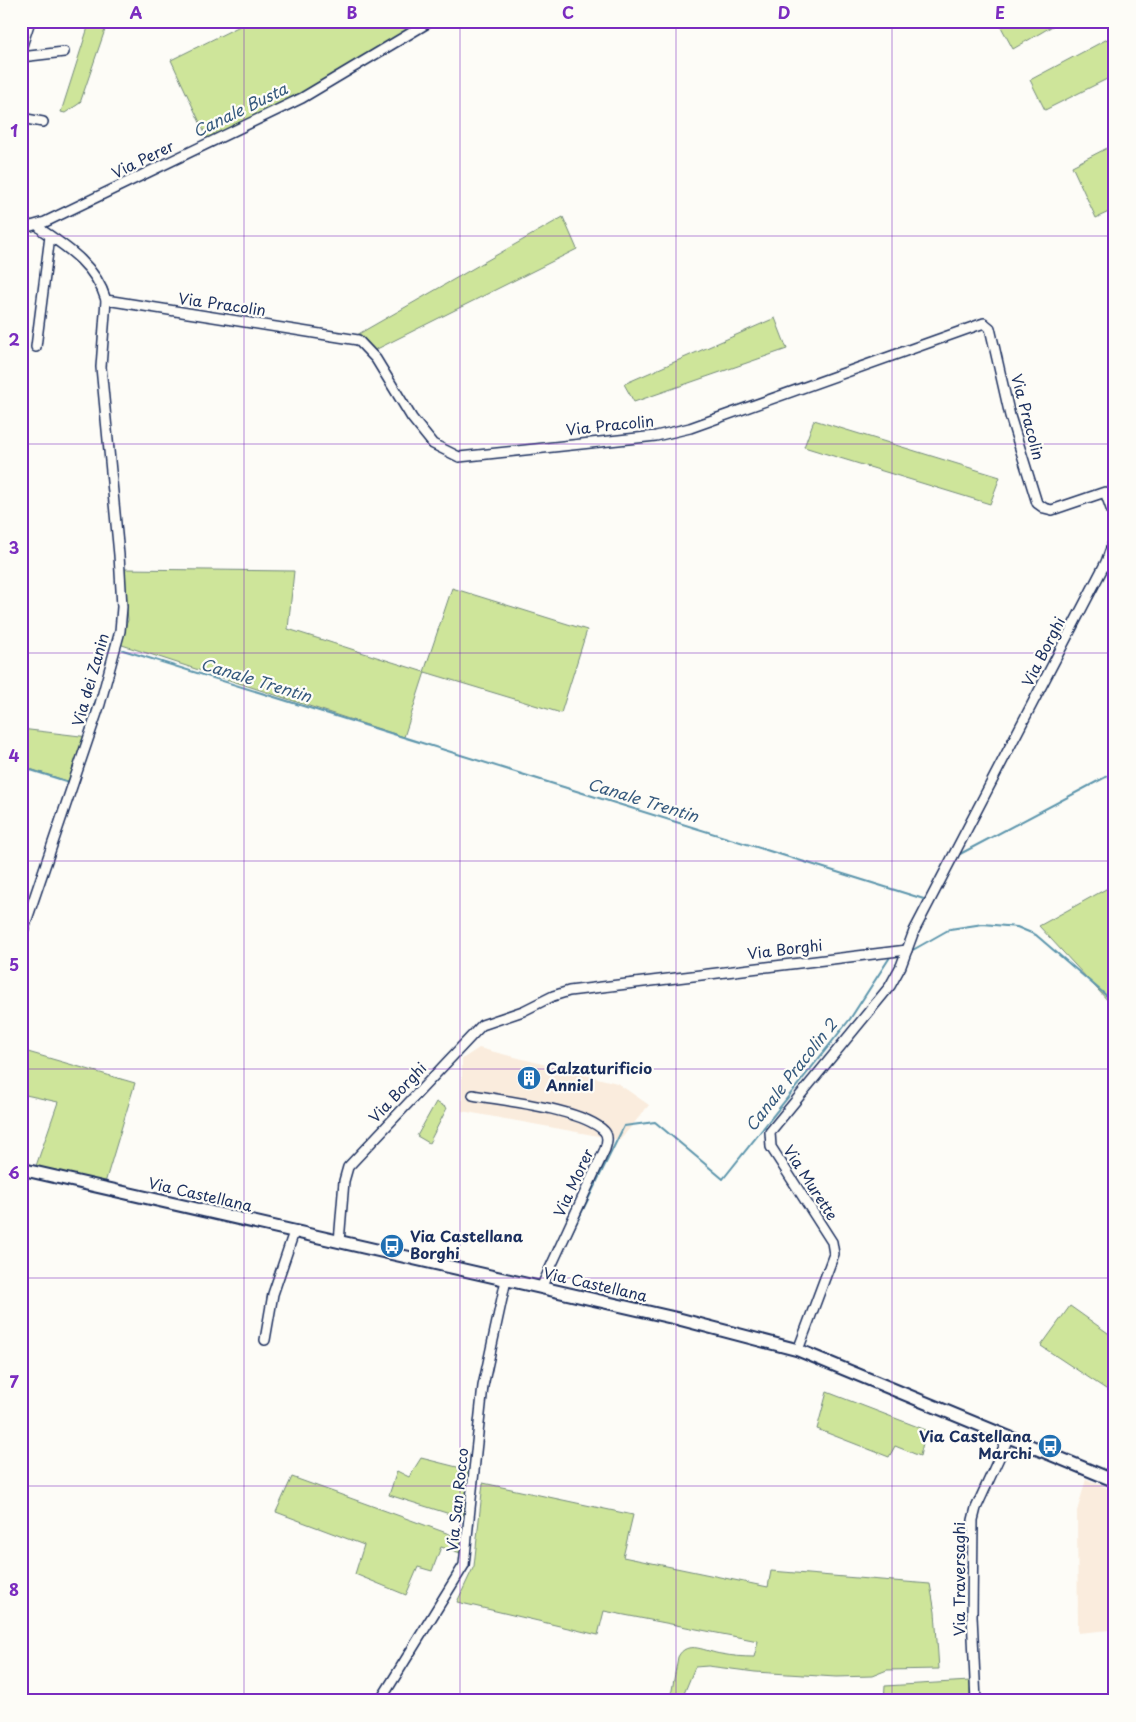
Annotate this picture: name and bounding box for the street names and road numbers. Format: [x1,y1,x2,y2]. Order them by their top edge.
street label: Via Perer [107,133,178,184]
street label: Via Pracolin [177,286,268,321]
street label: Via Pracolin [1006,371,1051,462]
street label: Via Pracolin [565,408,655,441]
street label: Via Borghi [1015,612,1070,690]
street label: Via dei Zanin [65,630,114,729]
street label: Via Borghi [746,932,824,965]
street label: Via Borghi [363,1056,431,1127]
street label: Via Murette [778,1140,844,1224]
street label: Via Morer [547,1144,599,1220]
street label: Via Castellana [146,1170,255,1217]
street label: Via Castellana [541,1260,650,1307]
street label: Via San Rocco [440,1447,473,1553]
street label: Via Traversaghi [947,1522,970,1636]

